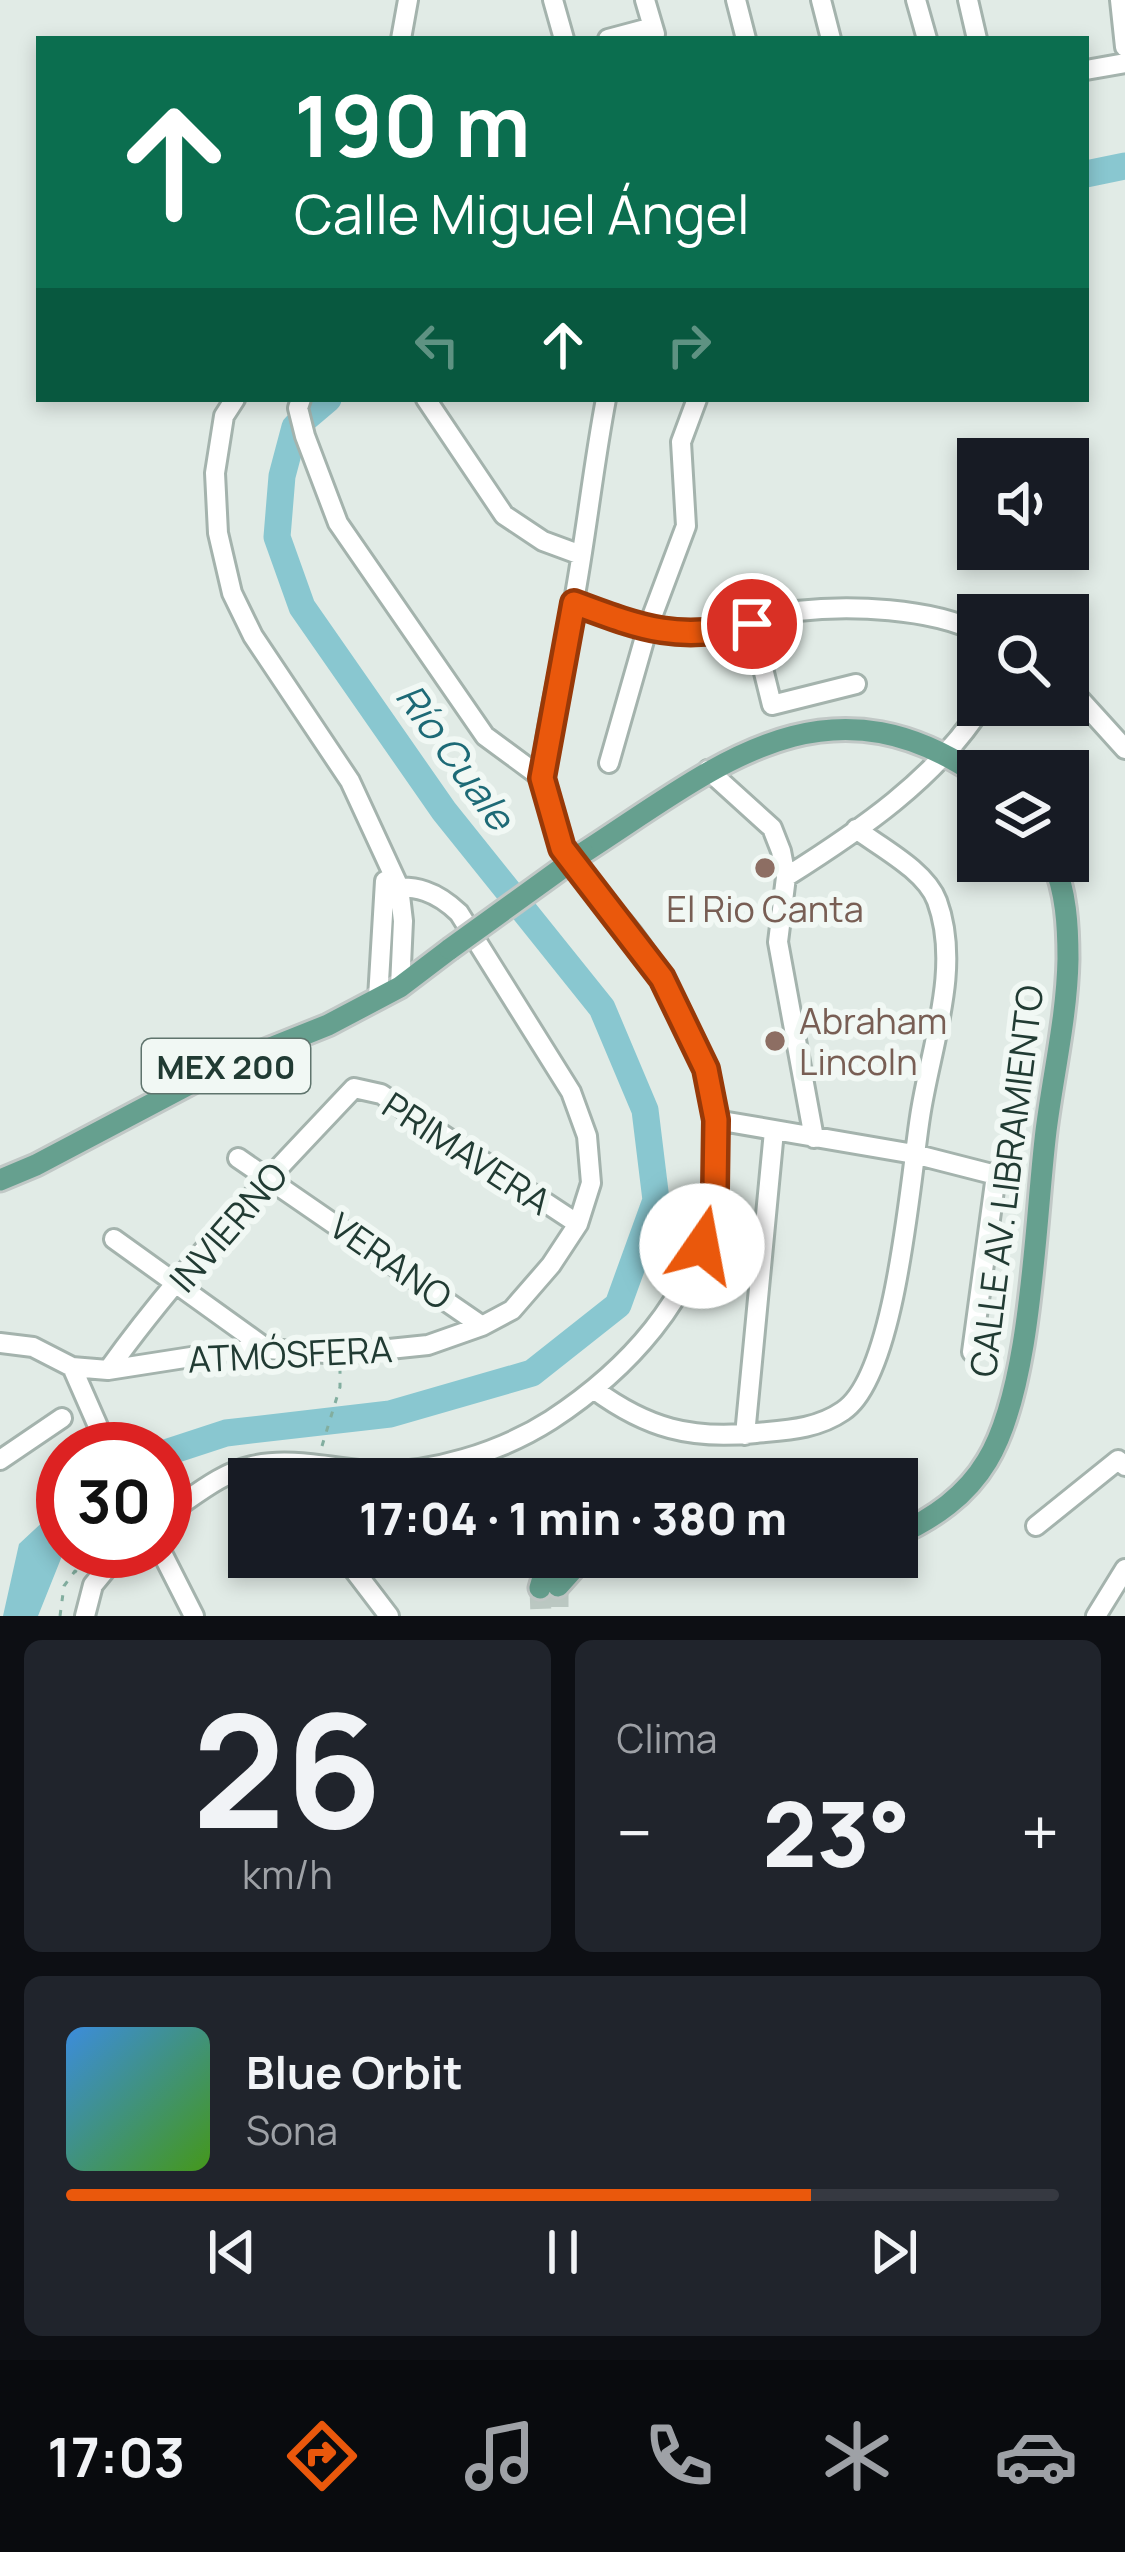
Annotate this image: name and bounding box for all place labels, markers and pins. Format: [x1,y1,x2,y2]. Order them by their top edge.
pin [701,573,803,675]
marker: El Rio Canta [752,855,778,881]
place label: El Rio Canta [666,884,864,933]
place label: Abraham Lincoln [799,996,947,1086]
marker: Abraham Lincoln [762,1028,788,1054]

